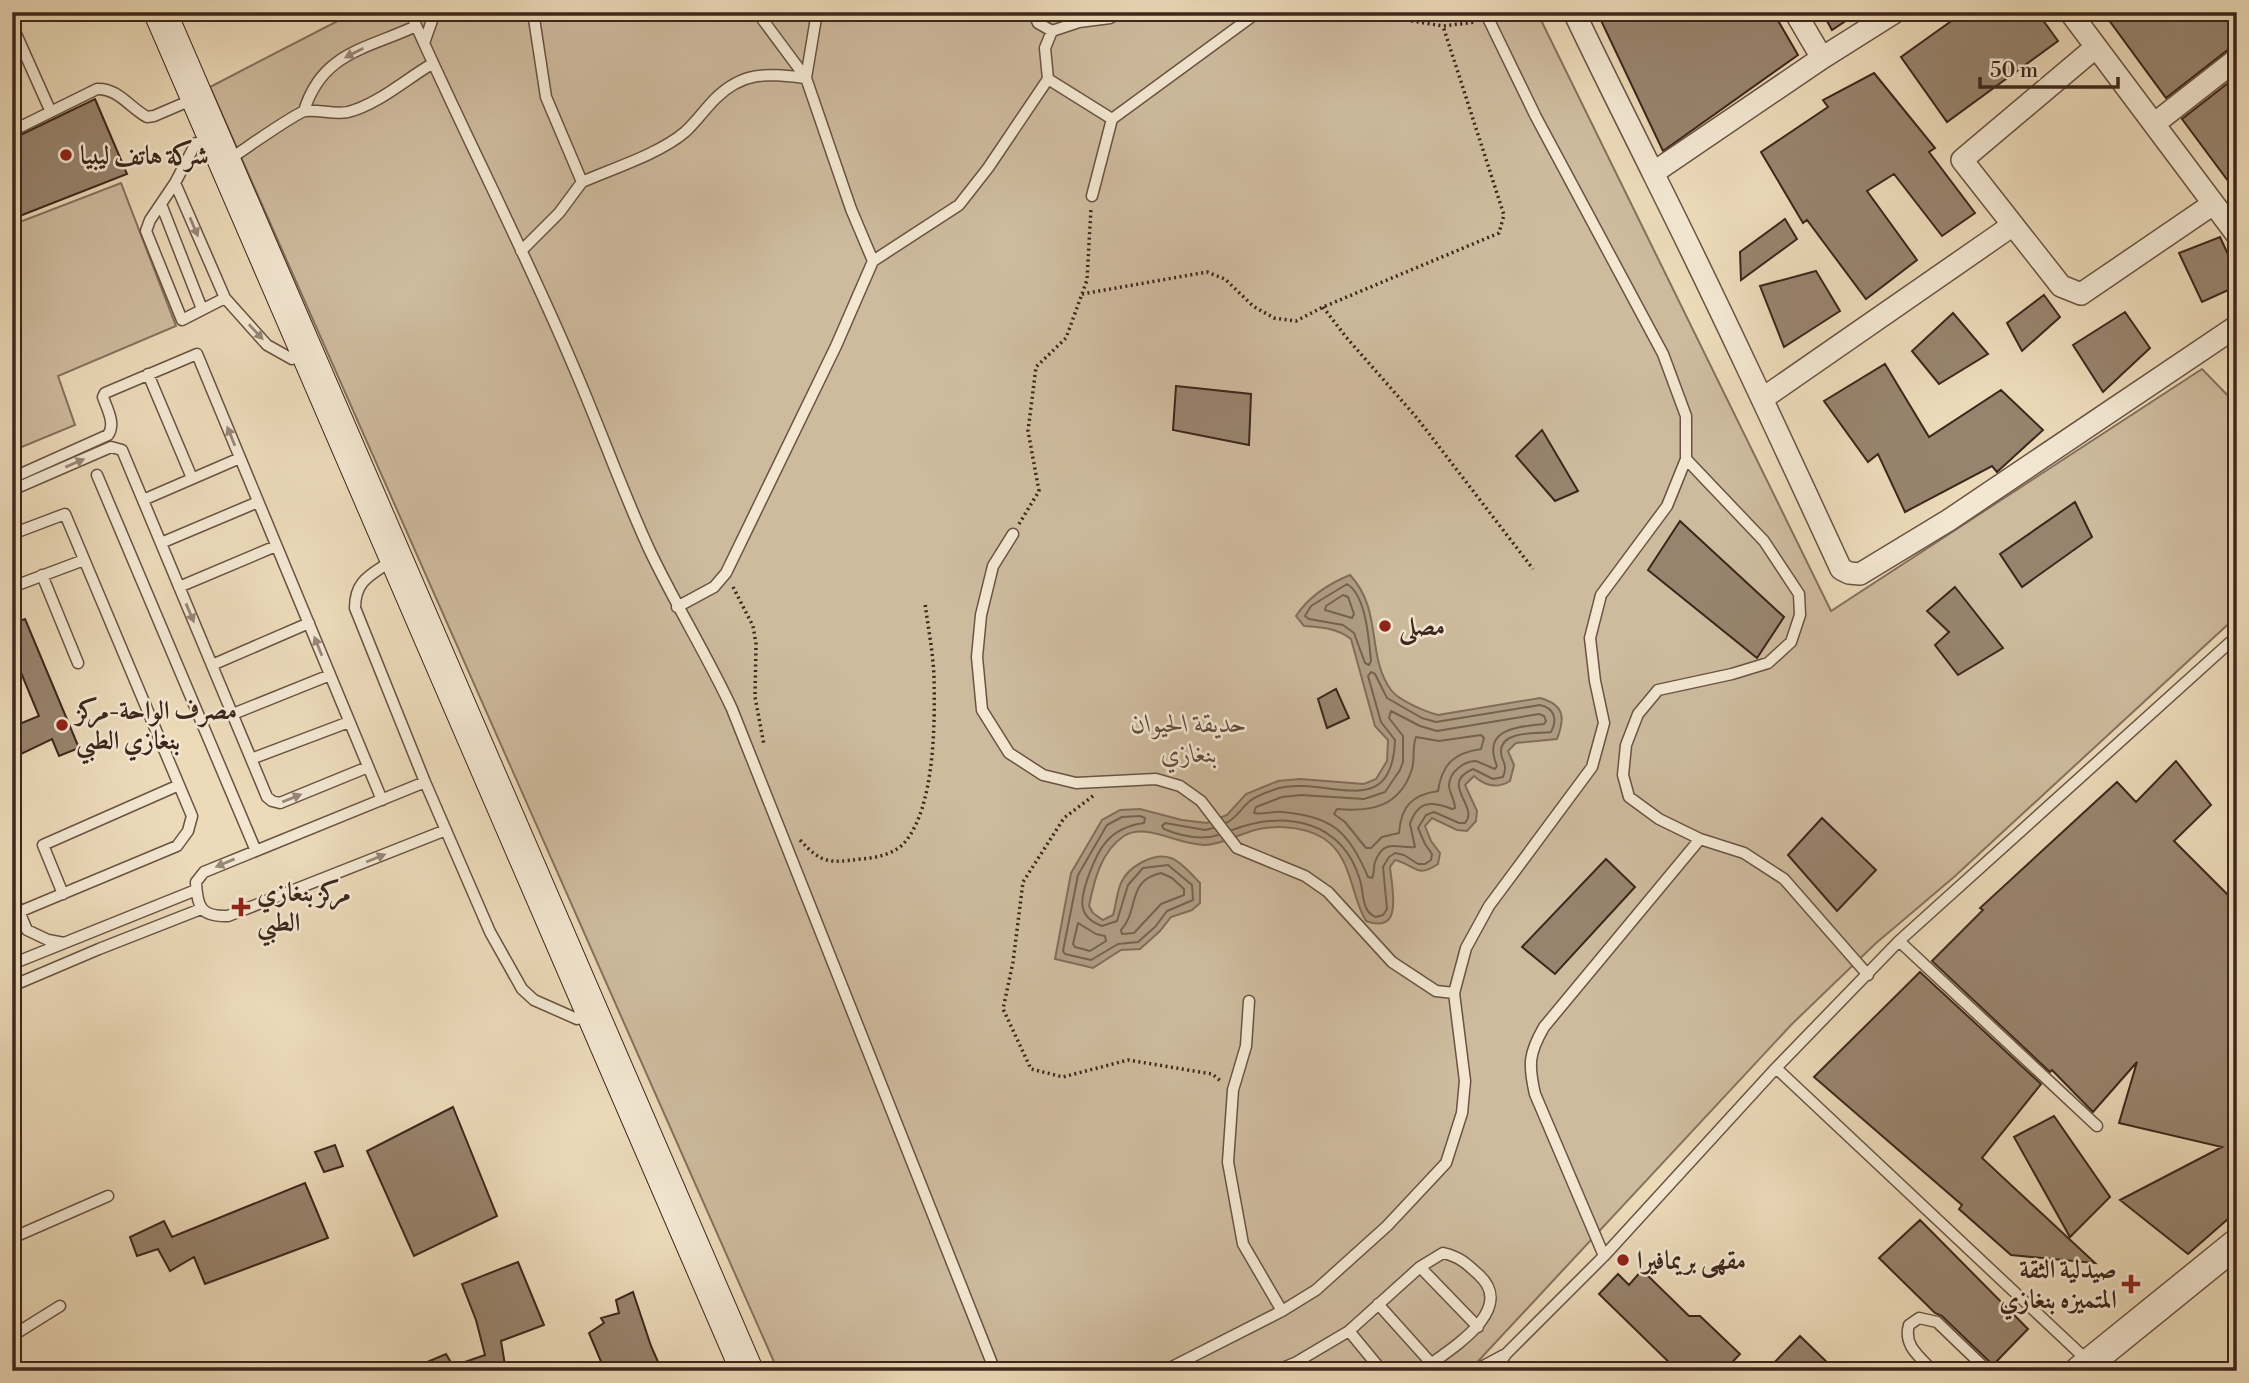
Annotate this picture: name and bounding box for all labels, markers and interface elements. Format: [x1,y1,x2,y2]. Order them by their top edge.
one-way arrow [343,46,363,58]
scale bar [1980,46,2118,90]
text: 50 m [1990,58,2038,84]
place label: شركة هاتف ليبيا [80,139,209,173]
marker: شركة هاتف ليبيا [58,147,74,163]
one-way arrow [189,216,200,237]
one-way arrow [247,323,263,340]
one-way arrow [225,425,236,446]
one-way arrow [65,457,85,469]
one-way arrow [184,603,196,623]
place label: مصلى [1398,611,1445,647]
marker: مصلى [1377,618,1393,634]
one-way arrow [312,636,323,657]
place label: مصرف الواحة-مركز بنغازي الطبي [73,695,237,765]
park label: حديقة الحيوان بنغازي [1131,708,1247,774]
marker: مصرف الواحة-مركز بنغازي الطبي [54,717,70,733]
one-way arrow [282,792,303,803]
one-way arrow [365,852,386,863]
one-way arrow [215,858,236,869]
place label: مركز بنغازي الطبي [257,877,351,947]
marker: مركز بنغازي الطبي [231,897,251,917]
place label: مقهى بريمافيرا [1637,1245,1746,1278]
marker: مقهى بريمافيرا [1615,1252,1631,1268]
place label: صيدلية الثقة المتميزه بنغازي [1999,1254,2117,1321]
marker: صيدلية الثقة المتميزه بنغازي [2123,1276,2139,1292]

